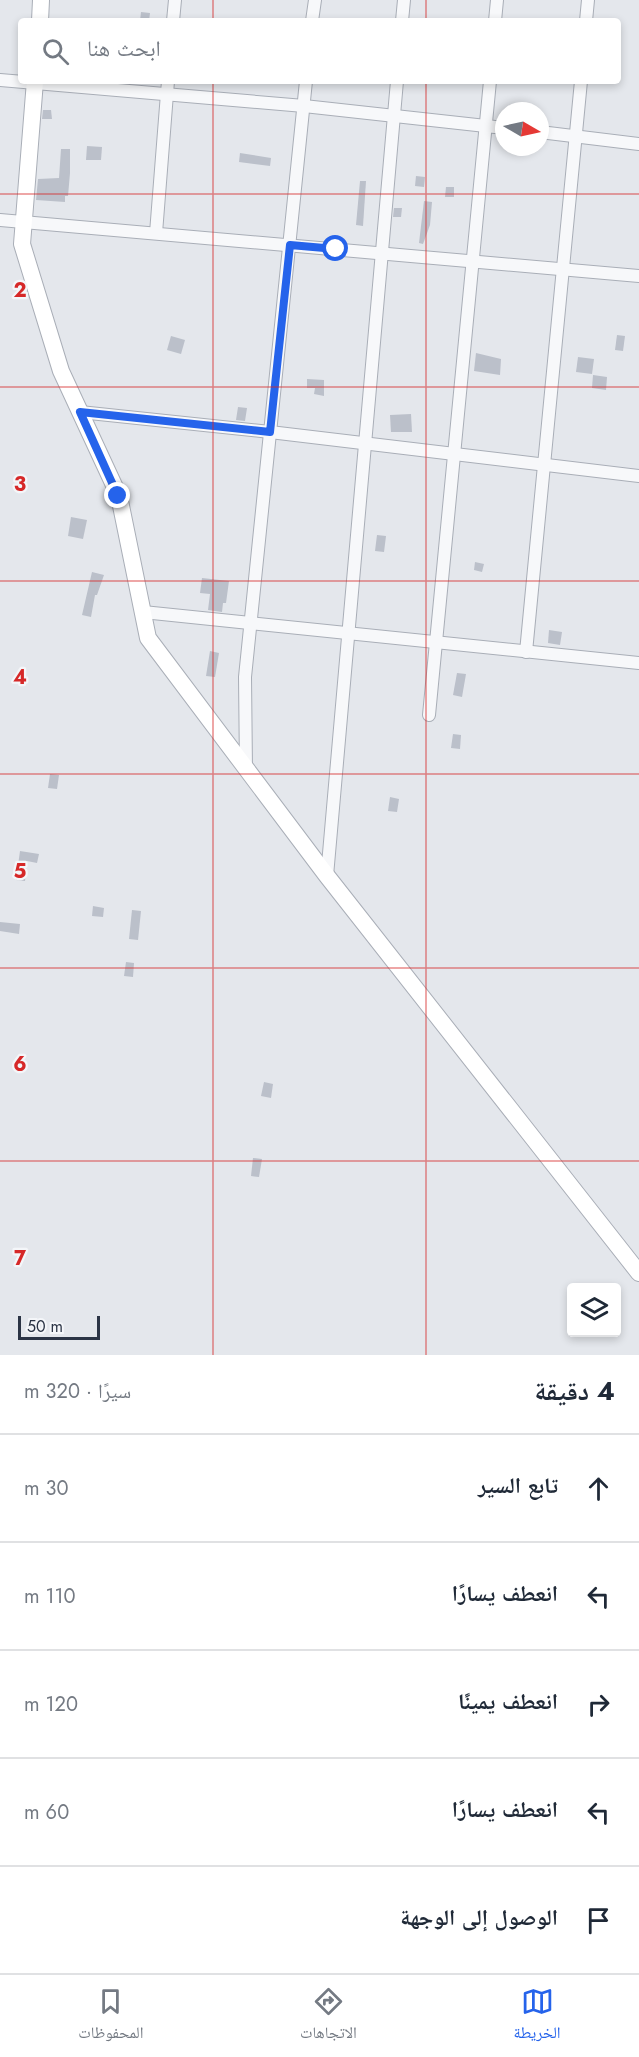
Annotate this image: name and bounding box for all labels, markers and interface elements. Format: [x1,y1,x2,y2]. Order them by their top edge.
search box [18,18,621,84]
text: ابحث هنا [87,32,161,64]
icon: search [39,35,72,68]
north arrow [495,102,549,156]
route start [322,235,348,261]
text: 2 [13,276,27,305]
text: 3 [14,470,26,499]
route end [104,482,130,508]
text: 4 [13,663,27,692]
text: 5 [14,857,27,886]
text: 6 [13,1050,27,1079]
text: 7 [14,1244,27,1273]
map controls [567,1283,621,1337]
button: layers [567,1283,621,1337]
scale bar [18,1313,100,1340]
text: 50 m [27,1315,63,1338]
text: 4 دقيقة [534,1372,615,1410]
text: سيرًا · 320 m [24,1377,131,1406]
text: تابع السير [478,1469,558,1501]
icon: ahead [582,1472,615,1505]
text: 30 m [24,1474,69,1503]
text: انعطف يسارًا [452,1577,558,1609]
icon: left [582,1580,615,1613]
text: 110 m [24,1582,76,1611]
text: انعطف يمينًا [458,1685,558,1717]
icon: right [582,1688,615,1721]
text: 120 m [24,1690,78,1719]
text: انعطف يسارًا [452,1793,558,1825]
icon: left [582,1796,615,1829]
text: 60 m [24,1798,69,1827]
text: الوصول إلى الوجهة [400,1901,558,1933]
icon: arrive [582,1904,615,1937]
tab: المحفوظات [78,1985,143,2048]
tab: الاتجاهات [300,1985,357,2048]
tab: الخريطة [514,1985,561,2048]

